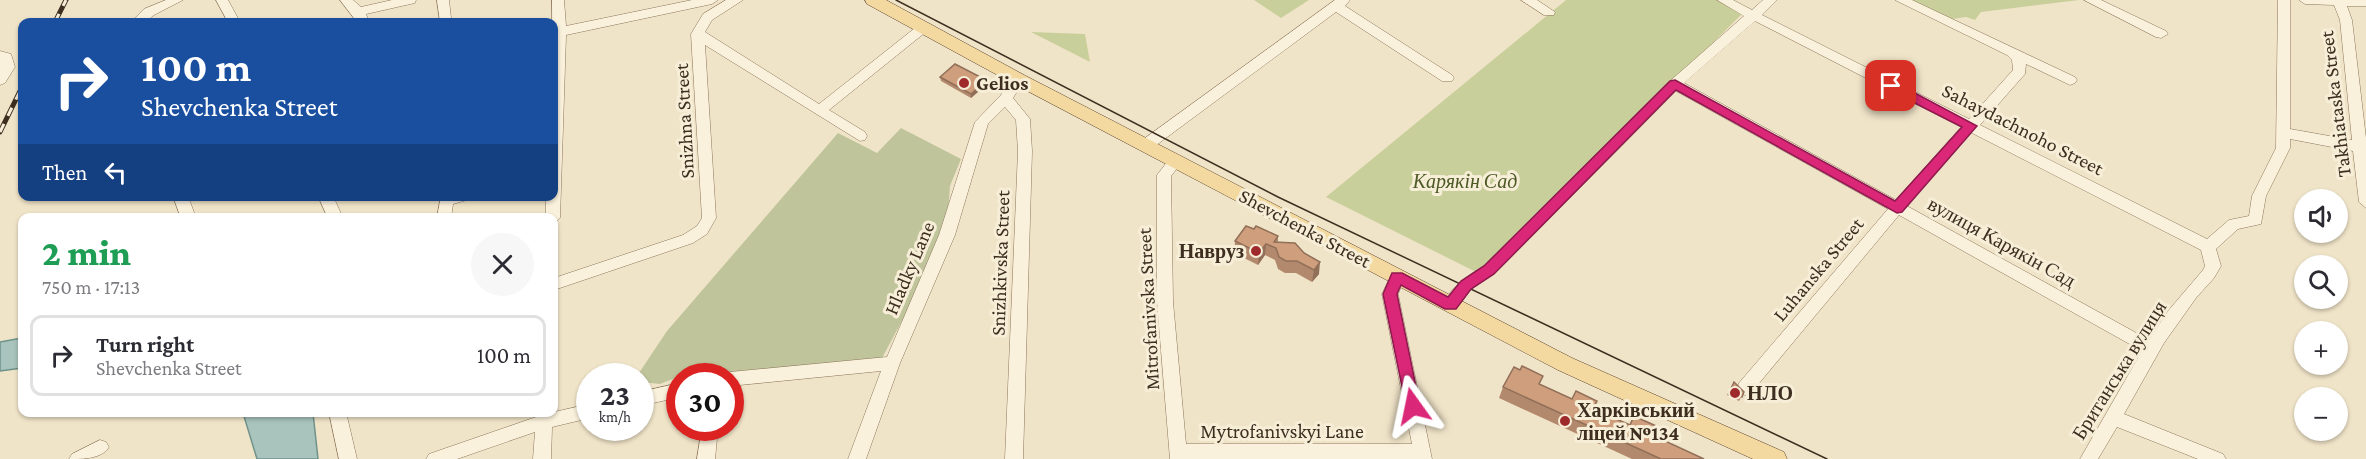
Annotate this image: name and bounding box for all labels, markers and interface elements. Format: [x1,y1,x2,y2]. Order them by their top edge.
street label: Takhiataska Street [2315,29,2355,178]
icon: right [42,42,120,120]
text: 100 m [141,43,251,90]
pin [1865,60,1916,111]
street label: Snizhna Street [670,63,698,179]
icon: arrive [1874,69,1907,102]
place label: Gelios [976,72,1028,94]
marker: Gelios [957,76,971,90]
street label: Sahaydachnoho Street [1938,79,2108,180]
text: Shevchenka Street [141,92,338,122]
icon: left [99,156,132,189]
text: Then [42,160,87,185]
park label: Карякін Сад [1412,170,1517,193]
street label: Shevchenka Street [1236,184,1375,272]
street label: Snizhkivska Street [986,189,1014,336]
map controls [2294,189,2348,441]
button: sound [2294,189,2348,243]
street label: вулиця Карякін Сад [1924,192,2080,293]
street label: Luhanska Street [1768,212,1868,325]
street label: Hladky Lane [880,218,939,318]
street label: Mitrofanivska Street [1133,227,1163,391]
text: 2 min [42,233,131,273]
button: close [471,233,534,296]
place label: Навруз [1179,240,1244,263]
marker: Навруз [1249,244,1263,258]
button: search [2294,255,2348,309]
text: 750 m · 17:13 [42,276,140,298]
street label: Британська вулиця [2067,297,2171,444]
button: + [2294,321,2348,375]
text: Turn right [96,332,194,357]
icon: right [45,339,78,372]
text: 100 m [477,343,531,368]
text: Shevchenka Street [96,357,242,379]
speed limit sign: 30 [666,363,744,441]
position arrow [1381,374,1445,438]
text: 23 [600,378,630,411]
place label: НЛО [1747,382,1793,404]
marker: НЛО [1728,386,1742,400]
button: − [2294,387,2348,441]
place label: Харківський ліцей №134 [1577,399,1695,444]
text: km/h [599,409,631,425]
marker: Харківський ліцей №134 [1558,414,1572,428]
street label: Mytrofanivskyi Lane [1200,420,1364,443]

